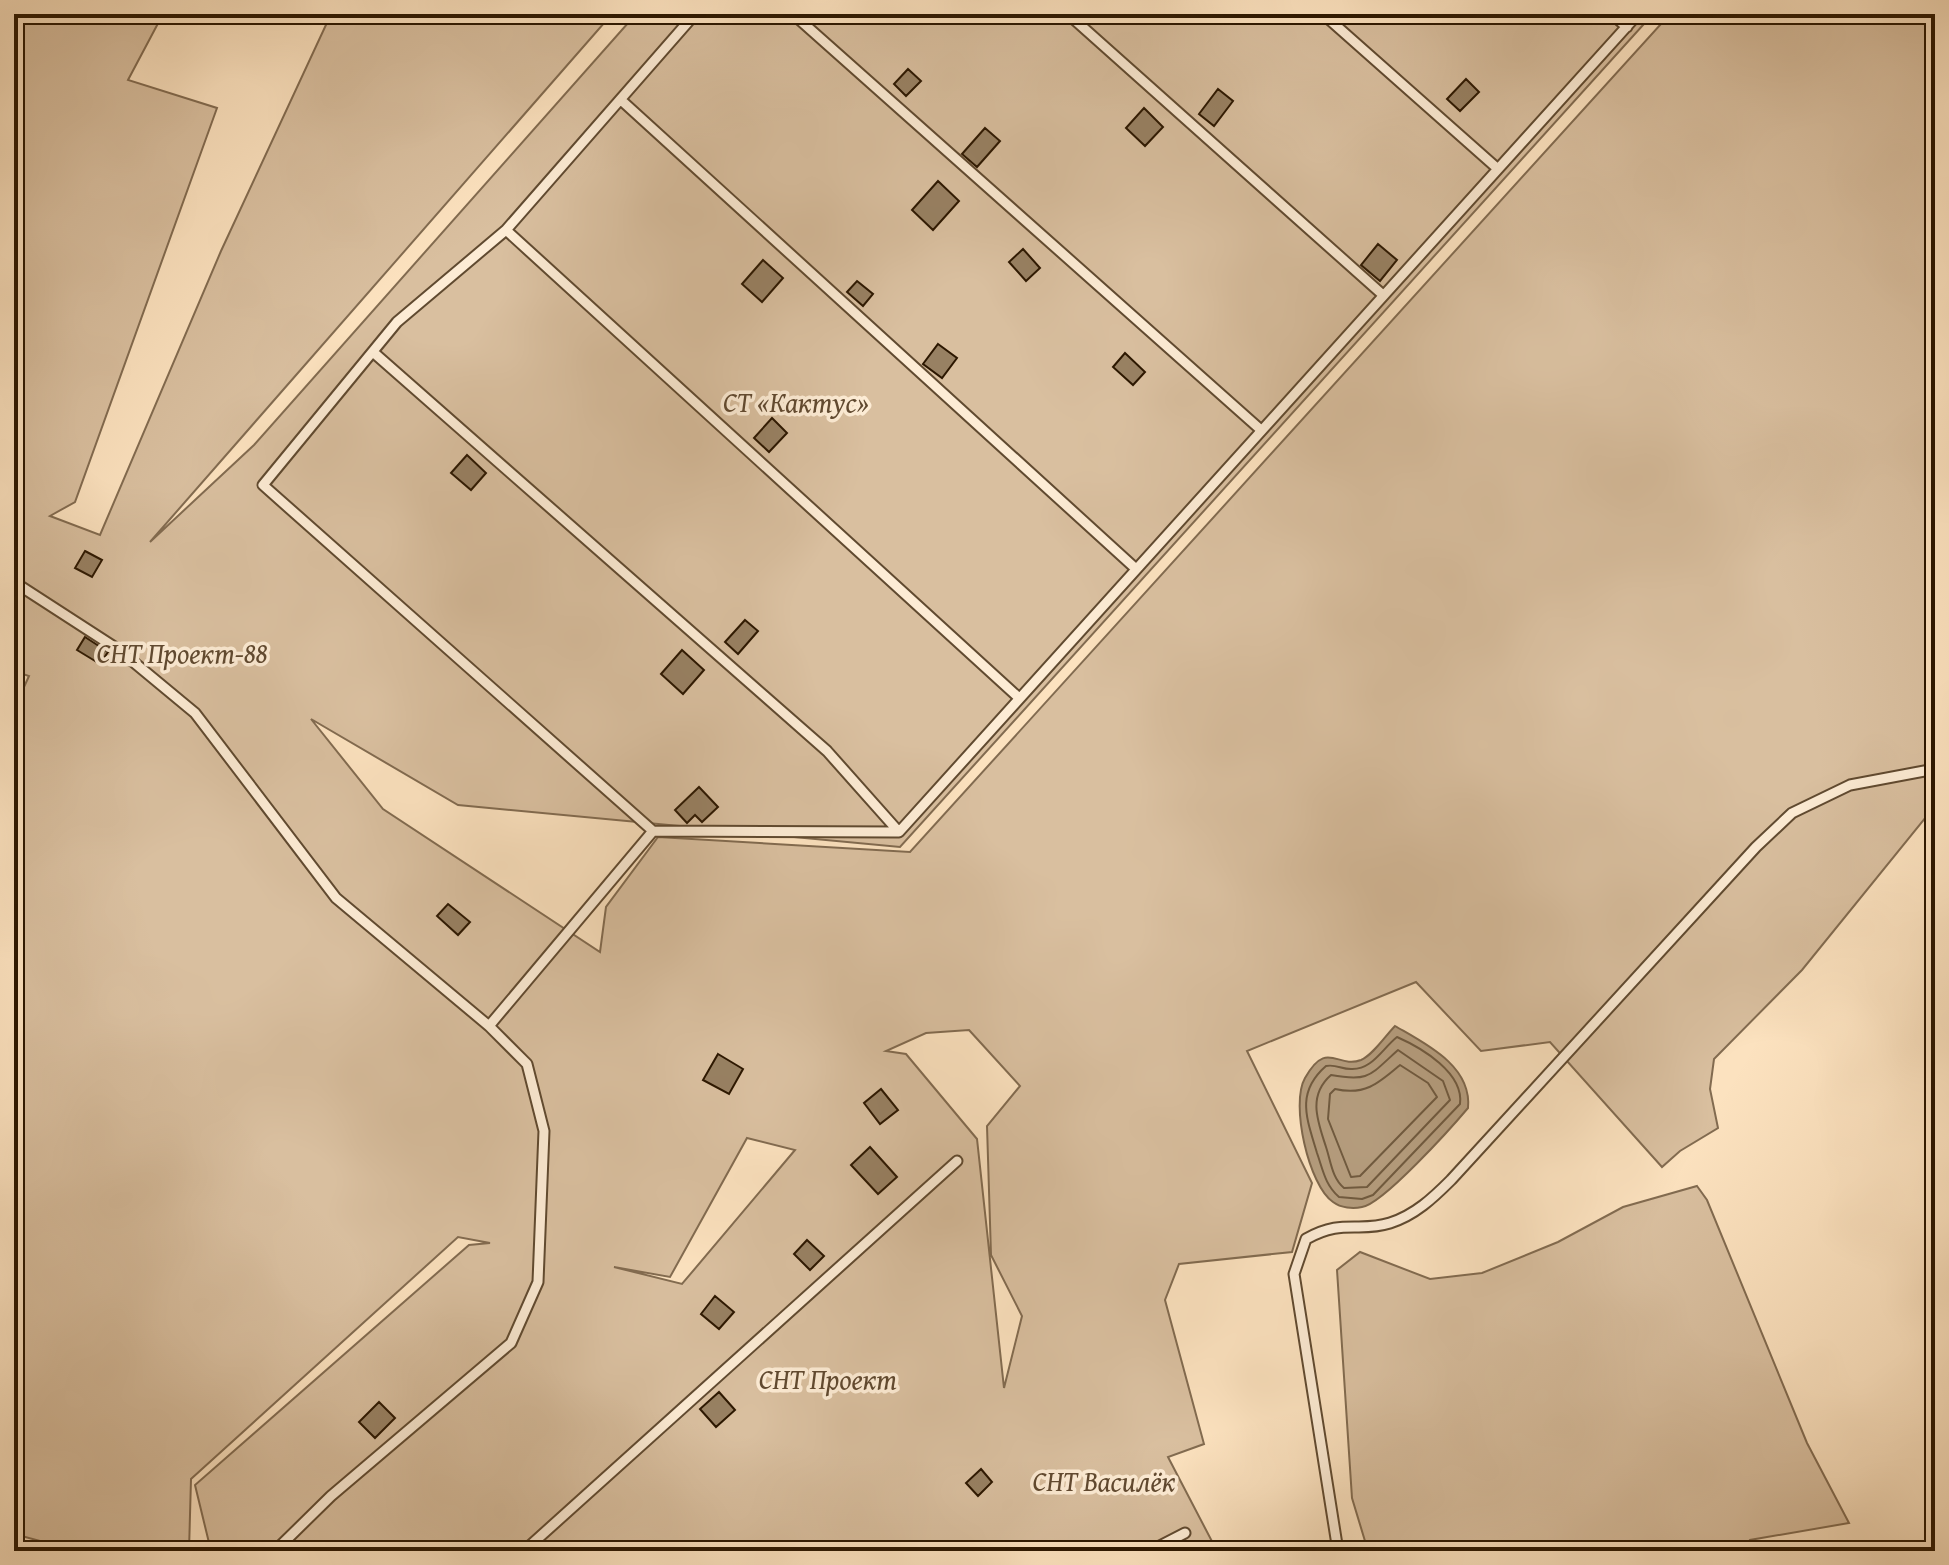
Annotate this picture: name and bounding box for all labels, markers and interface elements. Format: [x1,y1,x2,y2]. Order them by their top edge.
park label: СТ «Кактус» [723,381,869,422]
park label: СНТ Проект-88 [97,632,268,673]
park label: СНТ Проект [759,1358,897,1399]
park label: СНТ Василёк [1032,1460,1176,1501]

